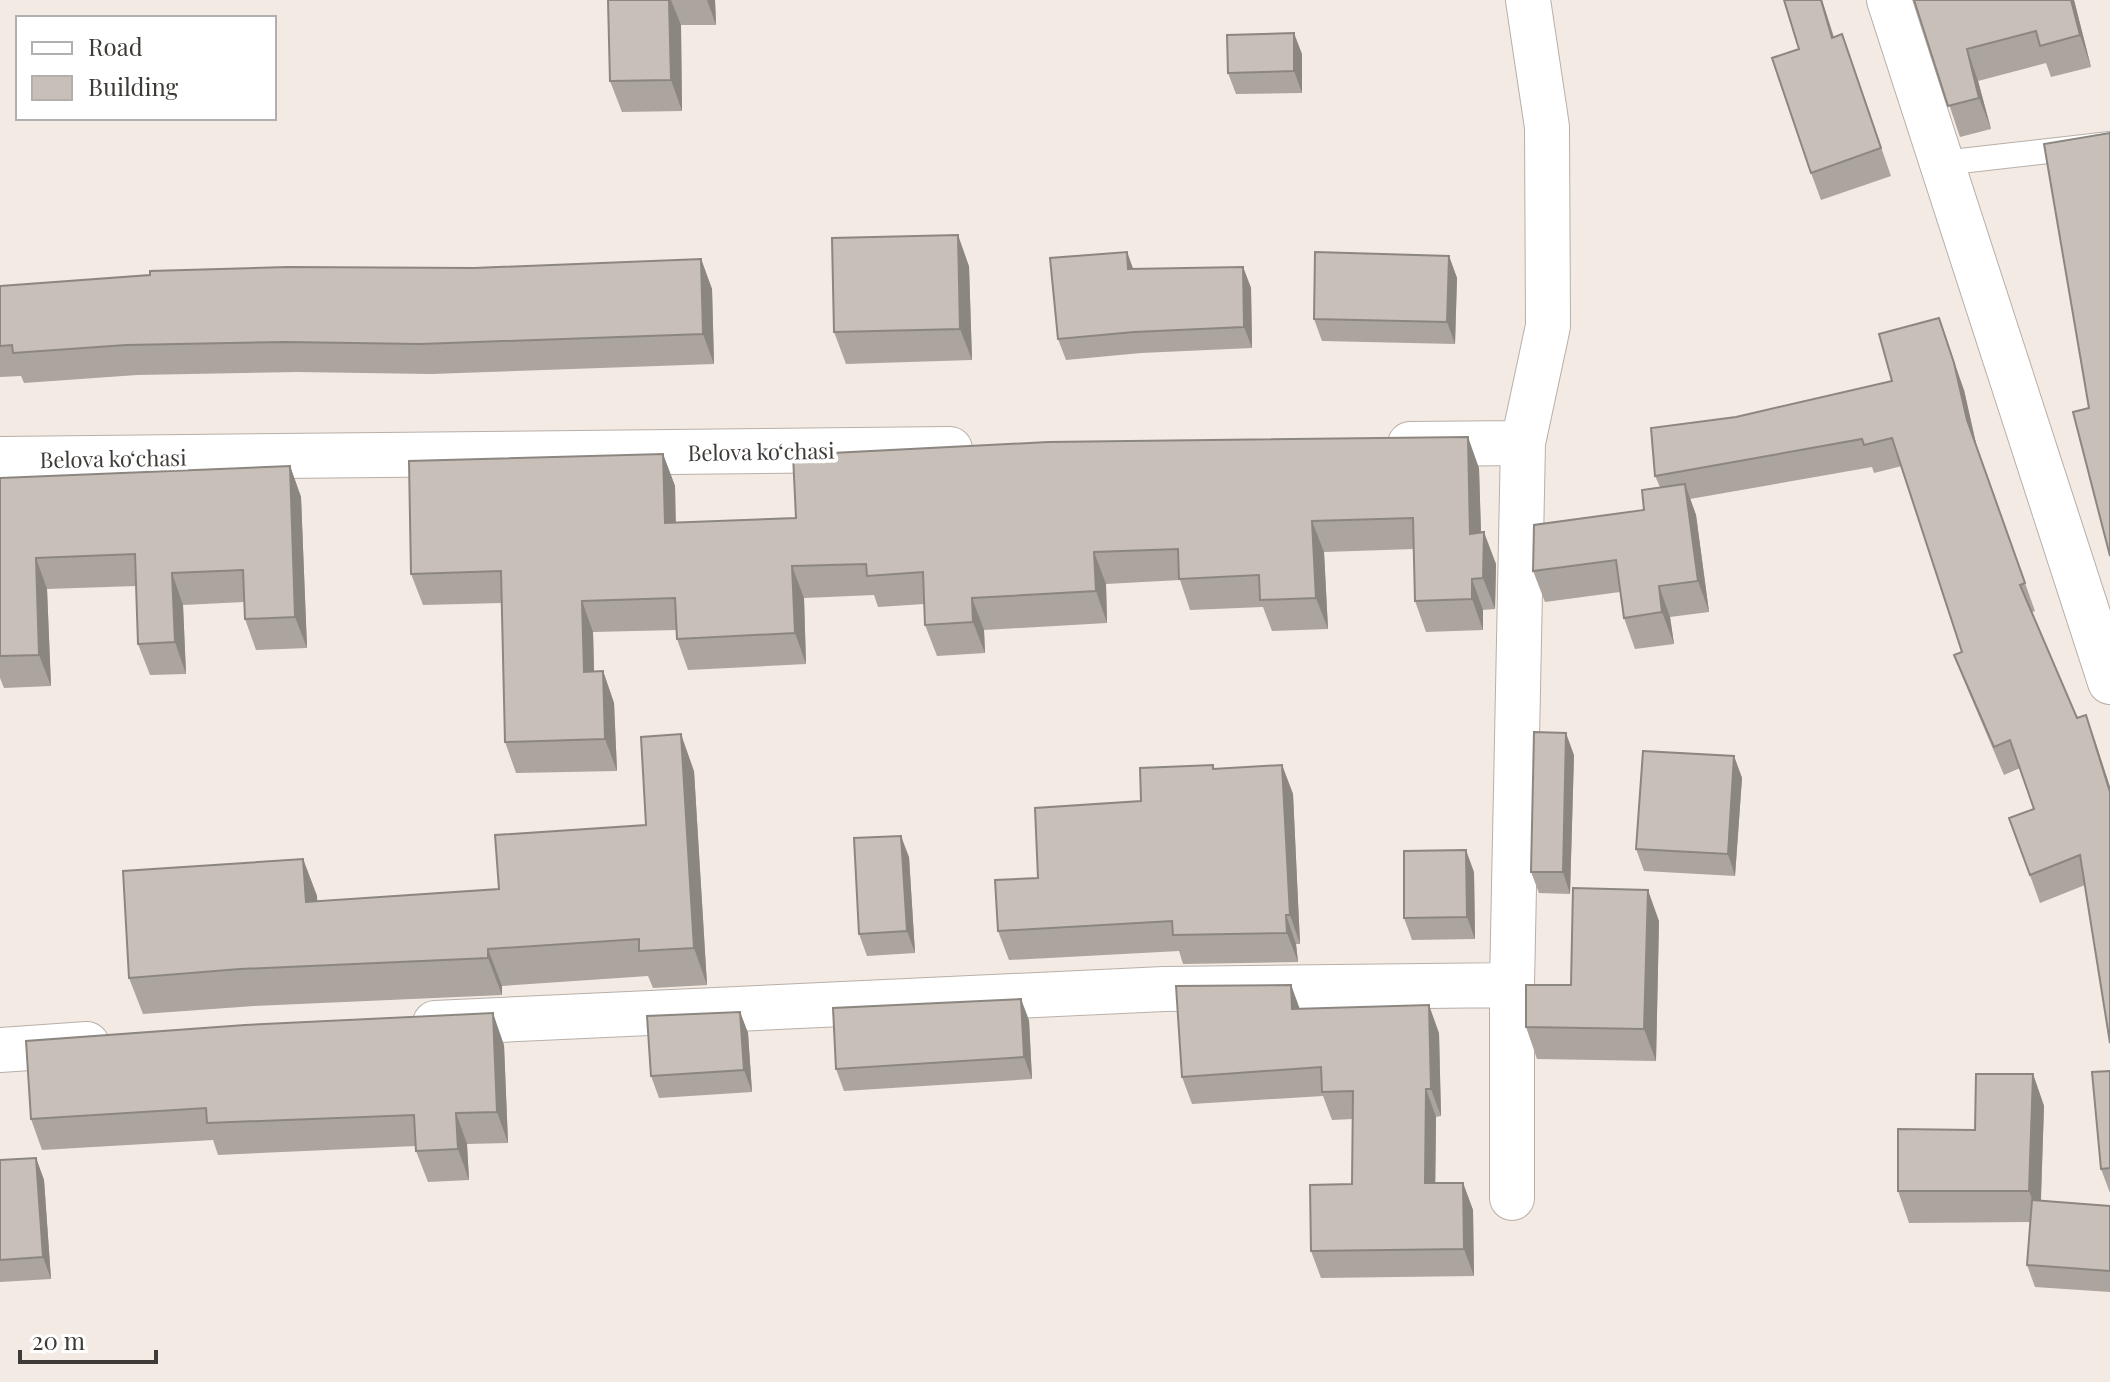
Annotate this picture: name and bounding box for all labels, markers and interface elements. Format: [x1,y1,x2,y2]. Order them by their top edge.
legend [16,16,276,120]
text: Road [88,30,143,62]
text: Building [88,70,179,102]
street label: Belova koʻchasi [687,435,835,467]
street label: Belova koʻchasi [39,442,187,474]
scale bar [20,1314,156,1364]
text: 20 m [32,1324,85,1356]

